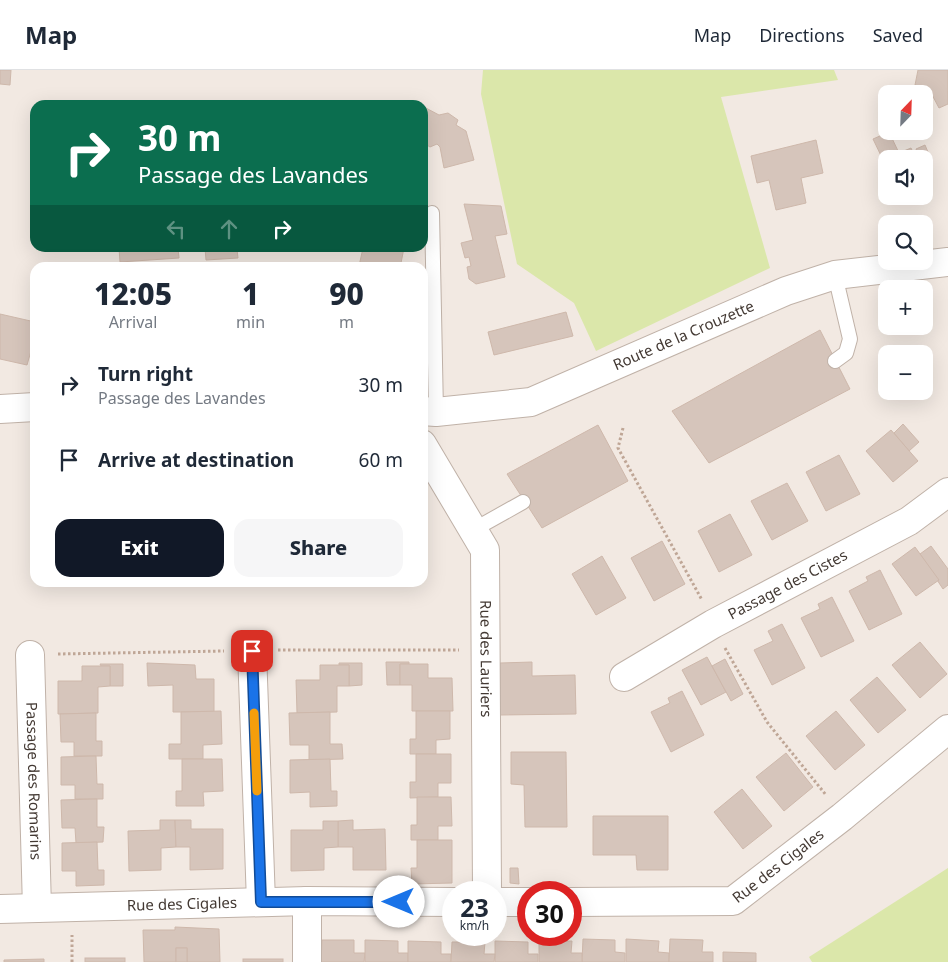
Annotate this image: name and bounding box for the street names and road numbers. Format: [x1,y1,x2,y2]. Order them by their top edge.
street label: Route de la Crouzette [610,295,757,374]
street label: Passage des Cistes [724,544,850,623]
street label: Rue des Lauriers [476,600,497,717]
street label: Passage des Romarins [22,702,47,860]
street label: Rue des Cigales [728,824,827,907]
street label: Rue des Cigales [126,892,237,915]

